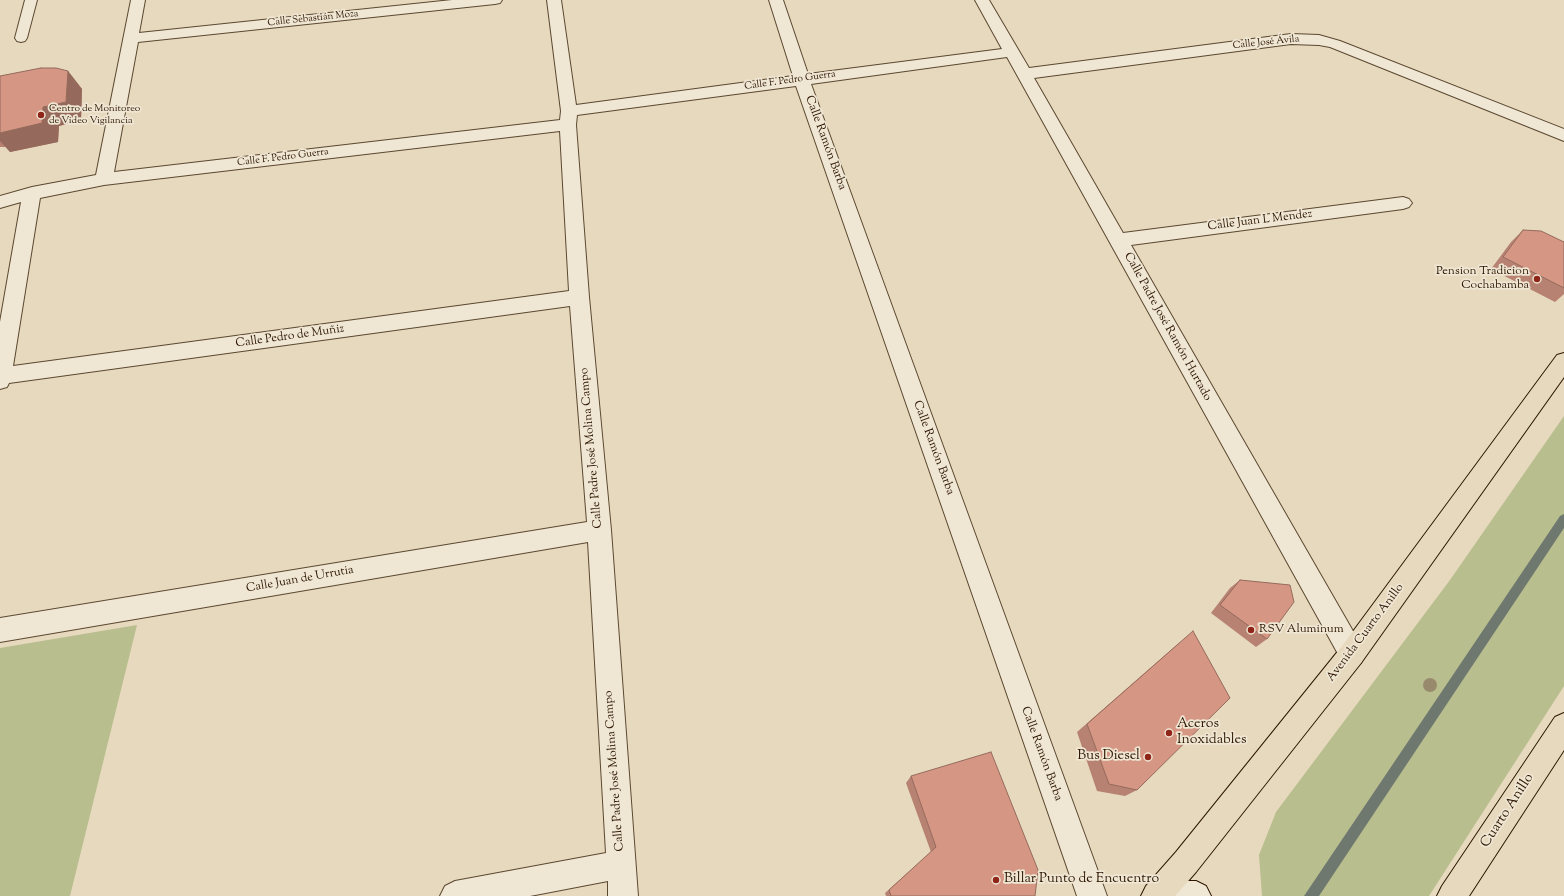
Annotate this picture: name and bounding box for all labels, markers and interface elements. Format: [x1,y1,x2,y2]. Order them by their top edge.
street label: Calle Sebastián Moza [267,8,359,30]
street label: Calle José Ávila [1232,34,1300,52]
street label: Calle F. Pedro Guerra [744,69,836,93]
street label: Calle Ramón Barba [801,94,849,192]
place label: Centro de Monitoreo de Video Vigilancia [49,103,140,126]
marker: Centro de Monitoreo de Video Vigilancia [36,110,46,120]
street label: Calle F. Pedro Guerra [237,146,329,170]
street label: Calle Juan L Mendez [1207,207,1313,235]
street label: Calle Padre José Ramón Hurtado [1120,250,1214,404]
place label: Pension Tradicion Cochabamba [1436,265,1529,293]
marker: Pension Tradicion Cochabamba [1532,274,1542,284]
street label: Calle Pedro de Muñiz [235,322,345,352]
street label: Calle Padre José Molina Campo [578,367,606,529]
street label: Calle Ramón Barba [909,399,957,497]
street label: Calle Juan de Urrutia [245,563,355,597]
street label: Avenida Cuarto Anillo [1324,581,1408,685]
place label: RSV Aluminum [1259,623,1344,637]
marker: RSV Aluminum [1246,625,1256,635]
street label: Calle Padre José Molina Campo [602,690,628,852]
street label: Calle Ramón Barba [1017,705,1065,803]
place label: Aceros Inoxidables [1177,717,1246,750]
marker: Aceros Inoxidables [1164,728,1174,738]
place label: Bus Diesel [1077,749,1140,765]
marker: Bus Diesel [1143,752,1153,762]
street label: Cuarto Anillo [1478,771,1538,851]
place label: Billar Punto de Encuentro [1004,872,1159,888]
marker: Billar Punto de Encuentro [991,875,1001,885]

